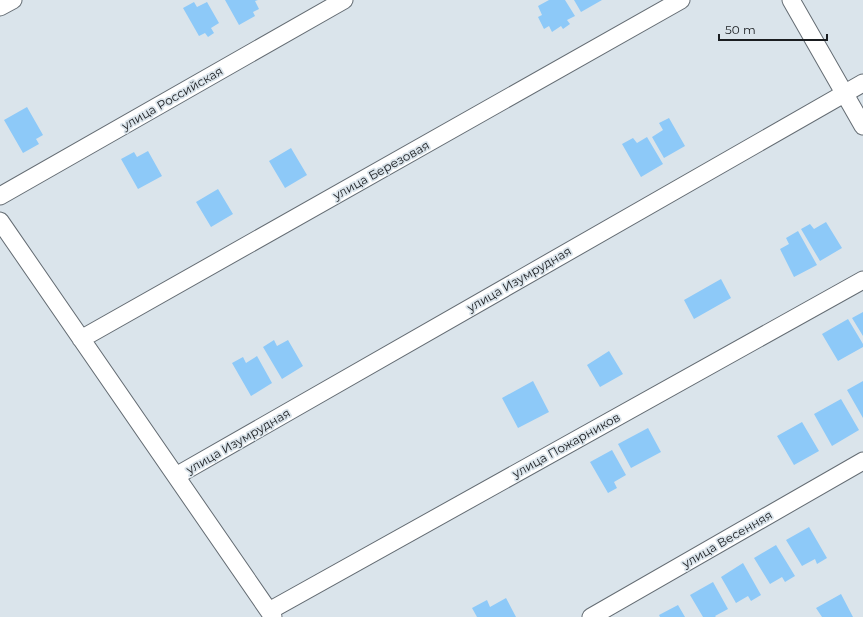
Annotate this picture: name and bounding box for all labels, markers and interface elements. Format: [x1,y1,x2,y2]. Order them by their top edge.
scale bar [719,16,827,42]
text: 50 m [725,22,756,37]
street label: улица Российская [118,63,225,134]
street label: улица Березовая [329,137,432,203]
street label: улица Изумрудная [463,243,574,315]
street label: улица Изумрудная [182,405,293,477]
street label: улица Пожарников [509,409,623,481]
street label: улица Весенняя [678,507,775,571]

